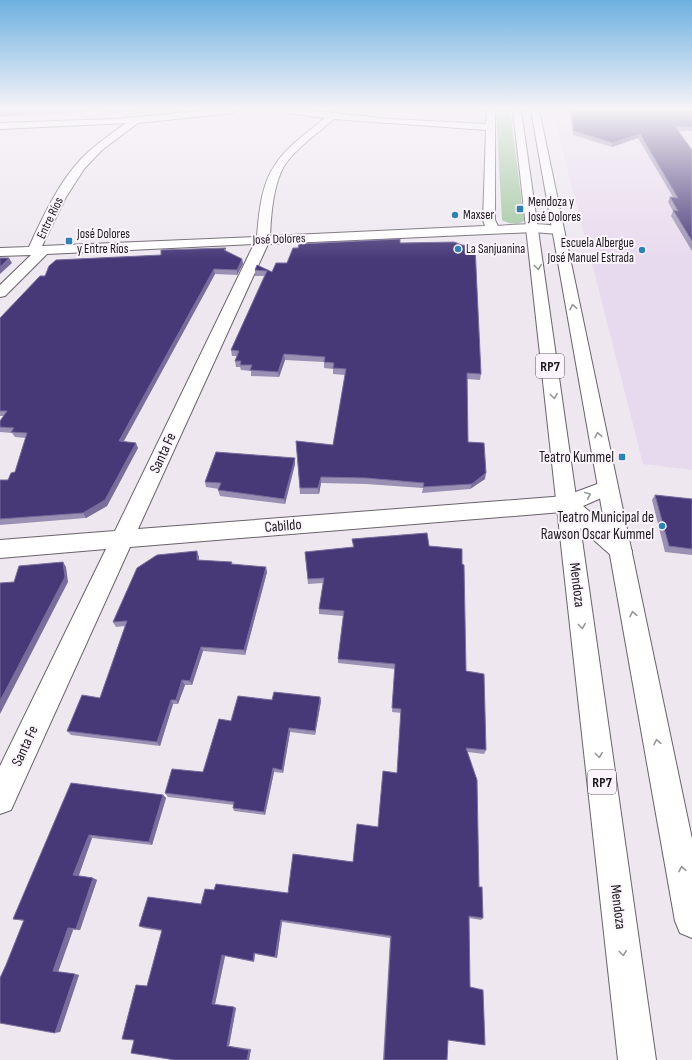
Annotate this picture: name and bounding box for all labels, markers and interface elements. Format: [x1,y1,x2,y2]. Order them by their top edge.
street label: Entre Ríos [33,194,67,241]
place label: Mendoza y José Dolores [527,194,581,225]
marker: Mendoza y José Dolores [515,204,525,214]
place label: Maxser [463,207,494,223]
marker: Maxser [450,210,460,220]
place label: José Dolores y Entre Ríos [76,226,130,257]
street label: José Dolores [251,230,306,248]
place label: Escuela Albergue José Manuel Estrada [547,235,634,266]
marker: José Dolores y Entre Ríos [64,236,74,246]
place label: La Sanjuanina [466,241,525,257]
marker: La Sanjuanina [453,244,463,254]
marker: Escuela Albergue José Manuel Estrada [637,245,647,255]
one-way arrow [533,264,542,270]
one-way arrow [570,304,578,310]
road number: RP7 [536,354,564,378]
one-way arrow [549,393,558,399]
street label: Santa Fe [145,430,181,476]
one-way arrow [594,432,603,438]
place label: Teatro Kummel [539,448,614,467]
marker: Teatro Kummel [617,452,627,462]
one-way arrow [584,492,591,500]
place label: Teatro Municipal de Rawson Oscar Kummel [541,508,654,544]
street label: Cabildo [264,515,302,537]
marker: Teatro Municipal de Rawson Oscar Kummel [657,521,667,531]
street label: Mendoza [565,562,589,609]
one-way arrow [629,611,637,617]
one-way arrow [577,623,586,629]
street label: Santa Fe [7,723,43,769]
one-way arrow [654,739,662,745]
one-way arrow [594,752,603,758]
road number: RP7 [588,770,616,794]
one-way arrow [678,866,687,873]
street label: Mendoza [606,884,630,931]
one-way arrow [619,950,628,957]

